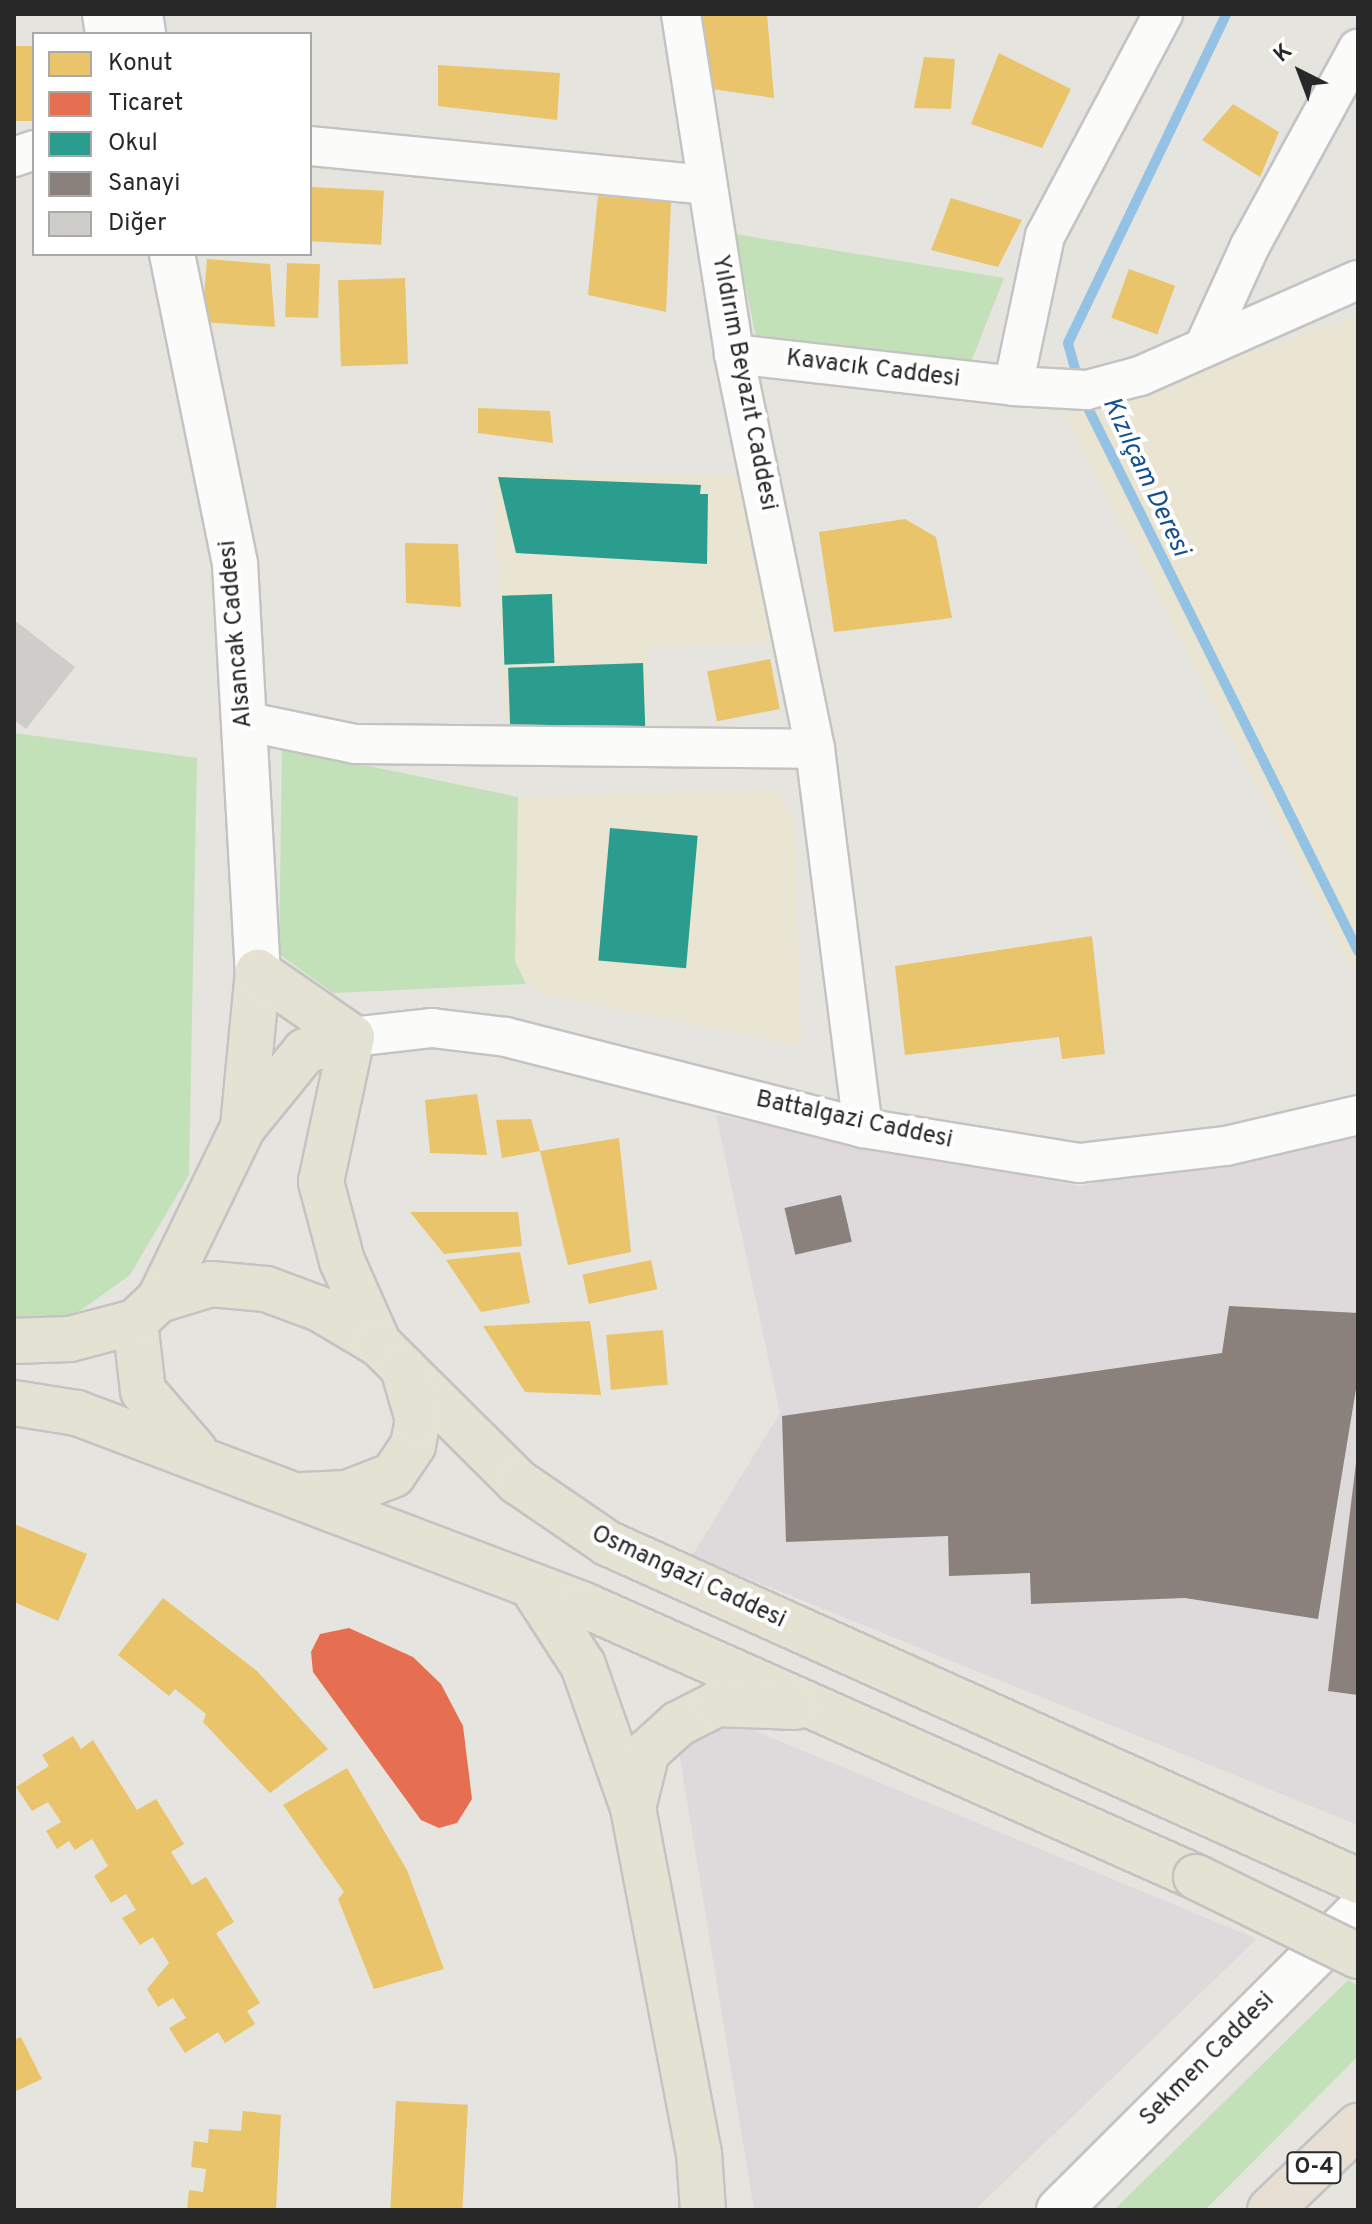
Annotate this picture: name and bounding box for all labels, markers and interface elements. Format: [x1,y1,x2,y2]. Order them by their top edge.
legend [32,32,312,256]
north arrow [1260,32,1340,112]
text: K [1269,39,1298,69]
text: Konut [108,49,173,79]
text: Ticaret [108,89,183,119]
text: Okul [108,129,158,159]
text: Sanayi [108,169,180,199]
text: Diğer [108,209,166,239]
street label: Yıldırım Beyazıt Caddesi [704,253,782,513]
street label: Kavacık Caddesi [784,345,962,395]
water label: Kızılçam Deresi [1094,392,1196,562]
street label: Alsancak Caddesi [214,539,260,729]
street label: Battalgazi Caddesi [753,1086,955,1156]
street label: Osmangazi Caddesi [586,1520,790,1636]
street label: Sekmen Caddesi [1135,1987,1281,2133]
road number: O-4 [1286,2150,1342,2186]

